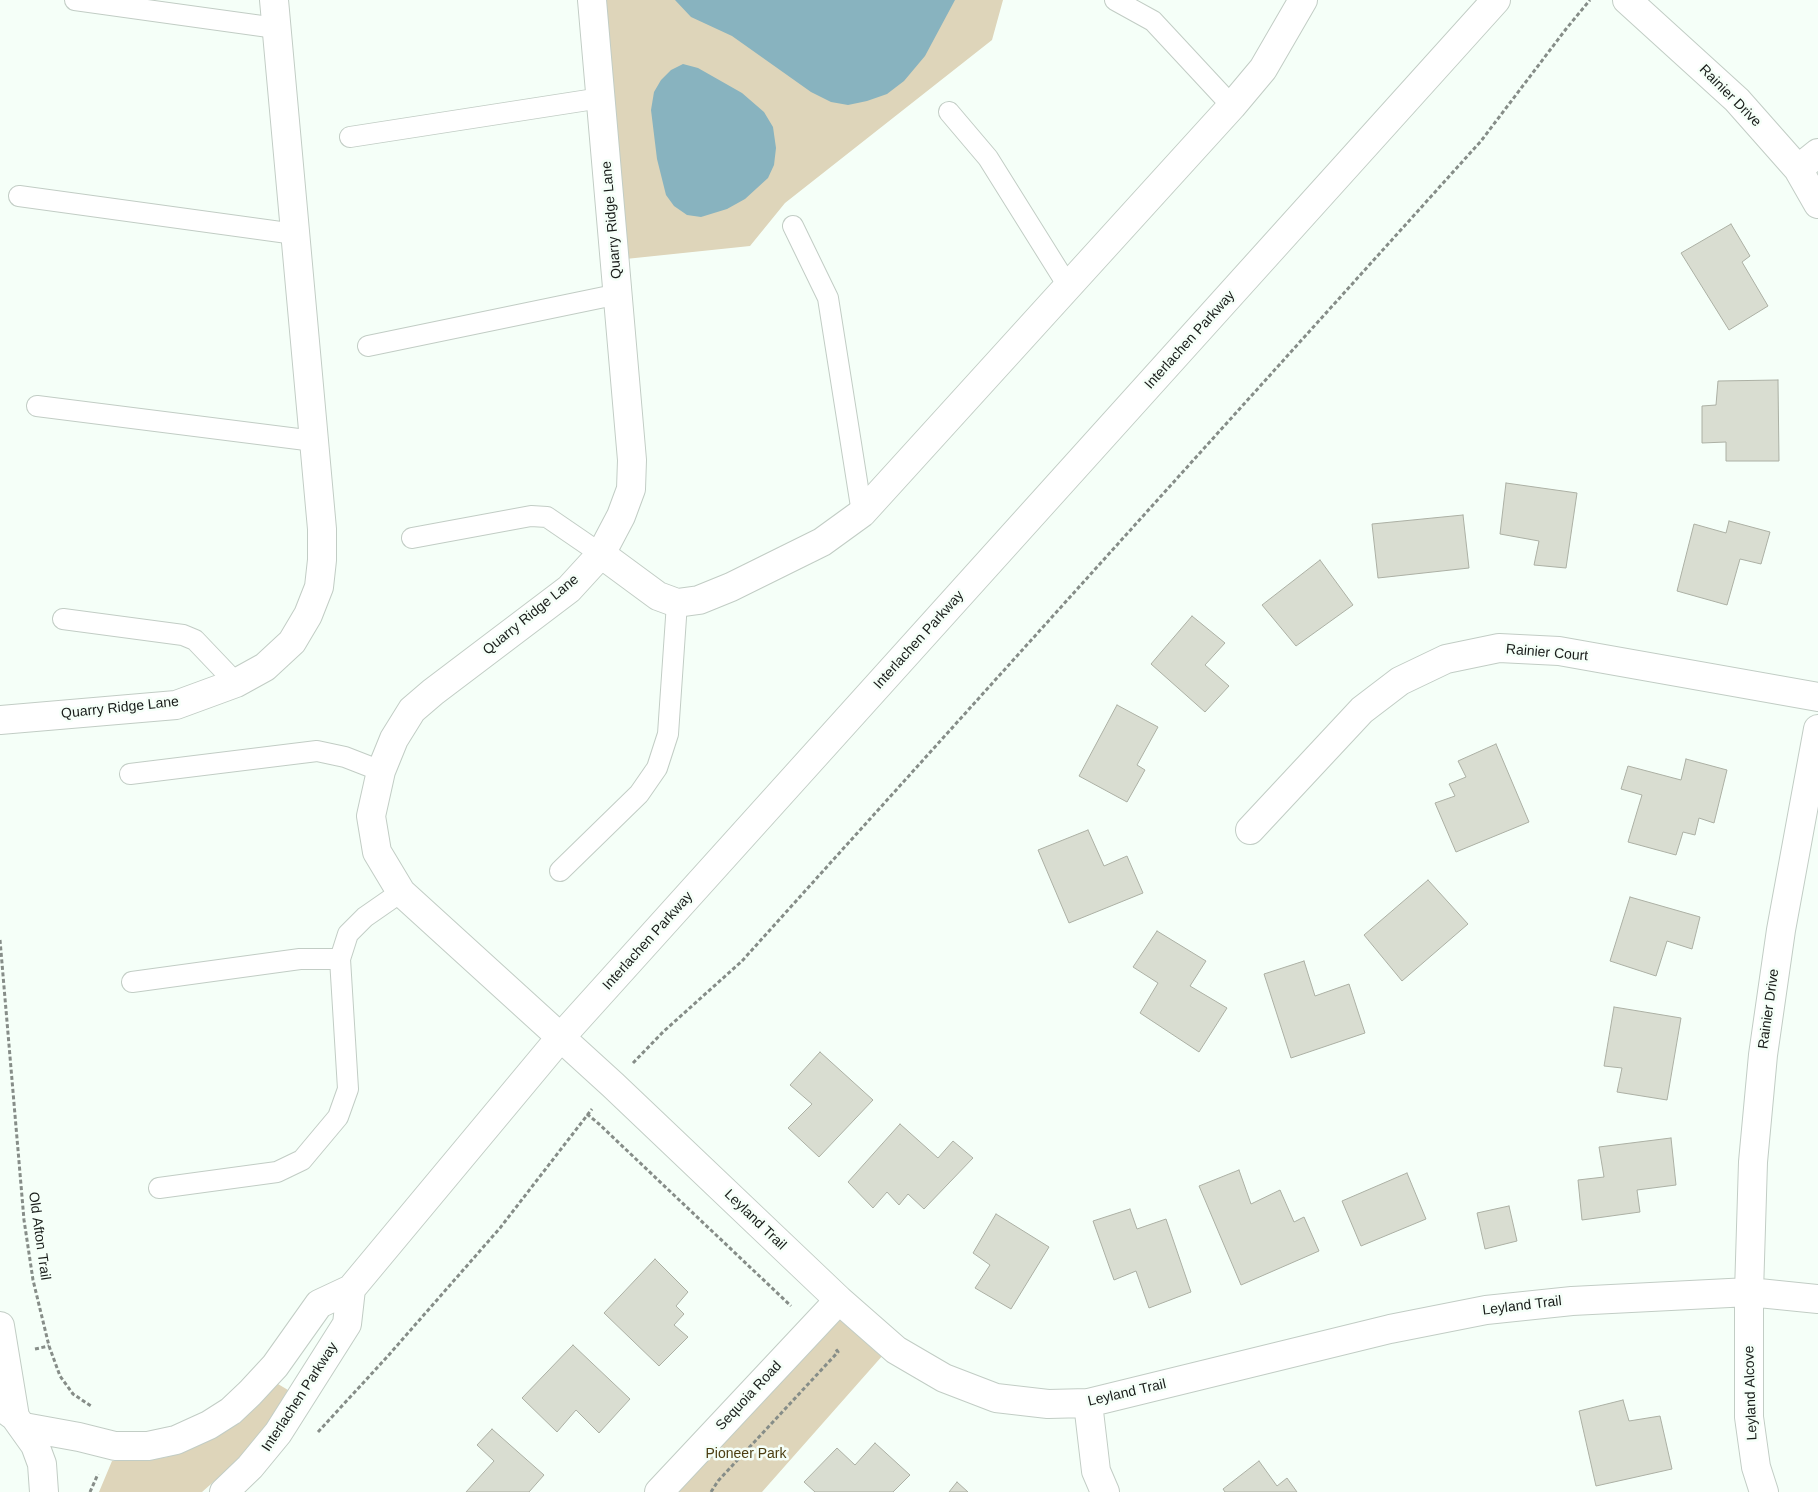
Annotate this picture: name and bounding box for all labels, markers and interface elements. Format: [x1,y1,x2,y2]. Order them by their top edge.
street label: Rainier Drive [1695,61,1765,131]
street label: Quarry Ridge Lane [598,160,626,280]
street label: Interlachen Parkway [1141,287,1239,393]
street label: Quarry Ridge Lane [480,571,582,659]
street label: Interlachen Parkway [870,587,968,693]
street label: Rainier Court [1505,641,1589,665]
street label: Quarry Ridge Lane [60,693,180,723]
street label: Interlachen Parkway [599,888,697,994]
street label: Rainier Drive [1755,968,1783,1050]
street label: Leyland Trail [721,1186,789,1254]
street label: Old Afton Trail [24,1191,54,1281]
street label: Leyland Trail [1481,1293,1563,1319]
street label: Interlachen Parkway [258,1339,342,1455]
street label: Leyland Alcove [1741,1345,1761,1441]
street label: Sequoia Road [713,1358,785,1434]
street label: Leyland Trail [1086,1376,1168,1410]
park label: Pioneer Park [706,1446,786,1462]

